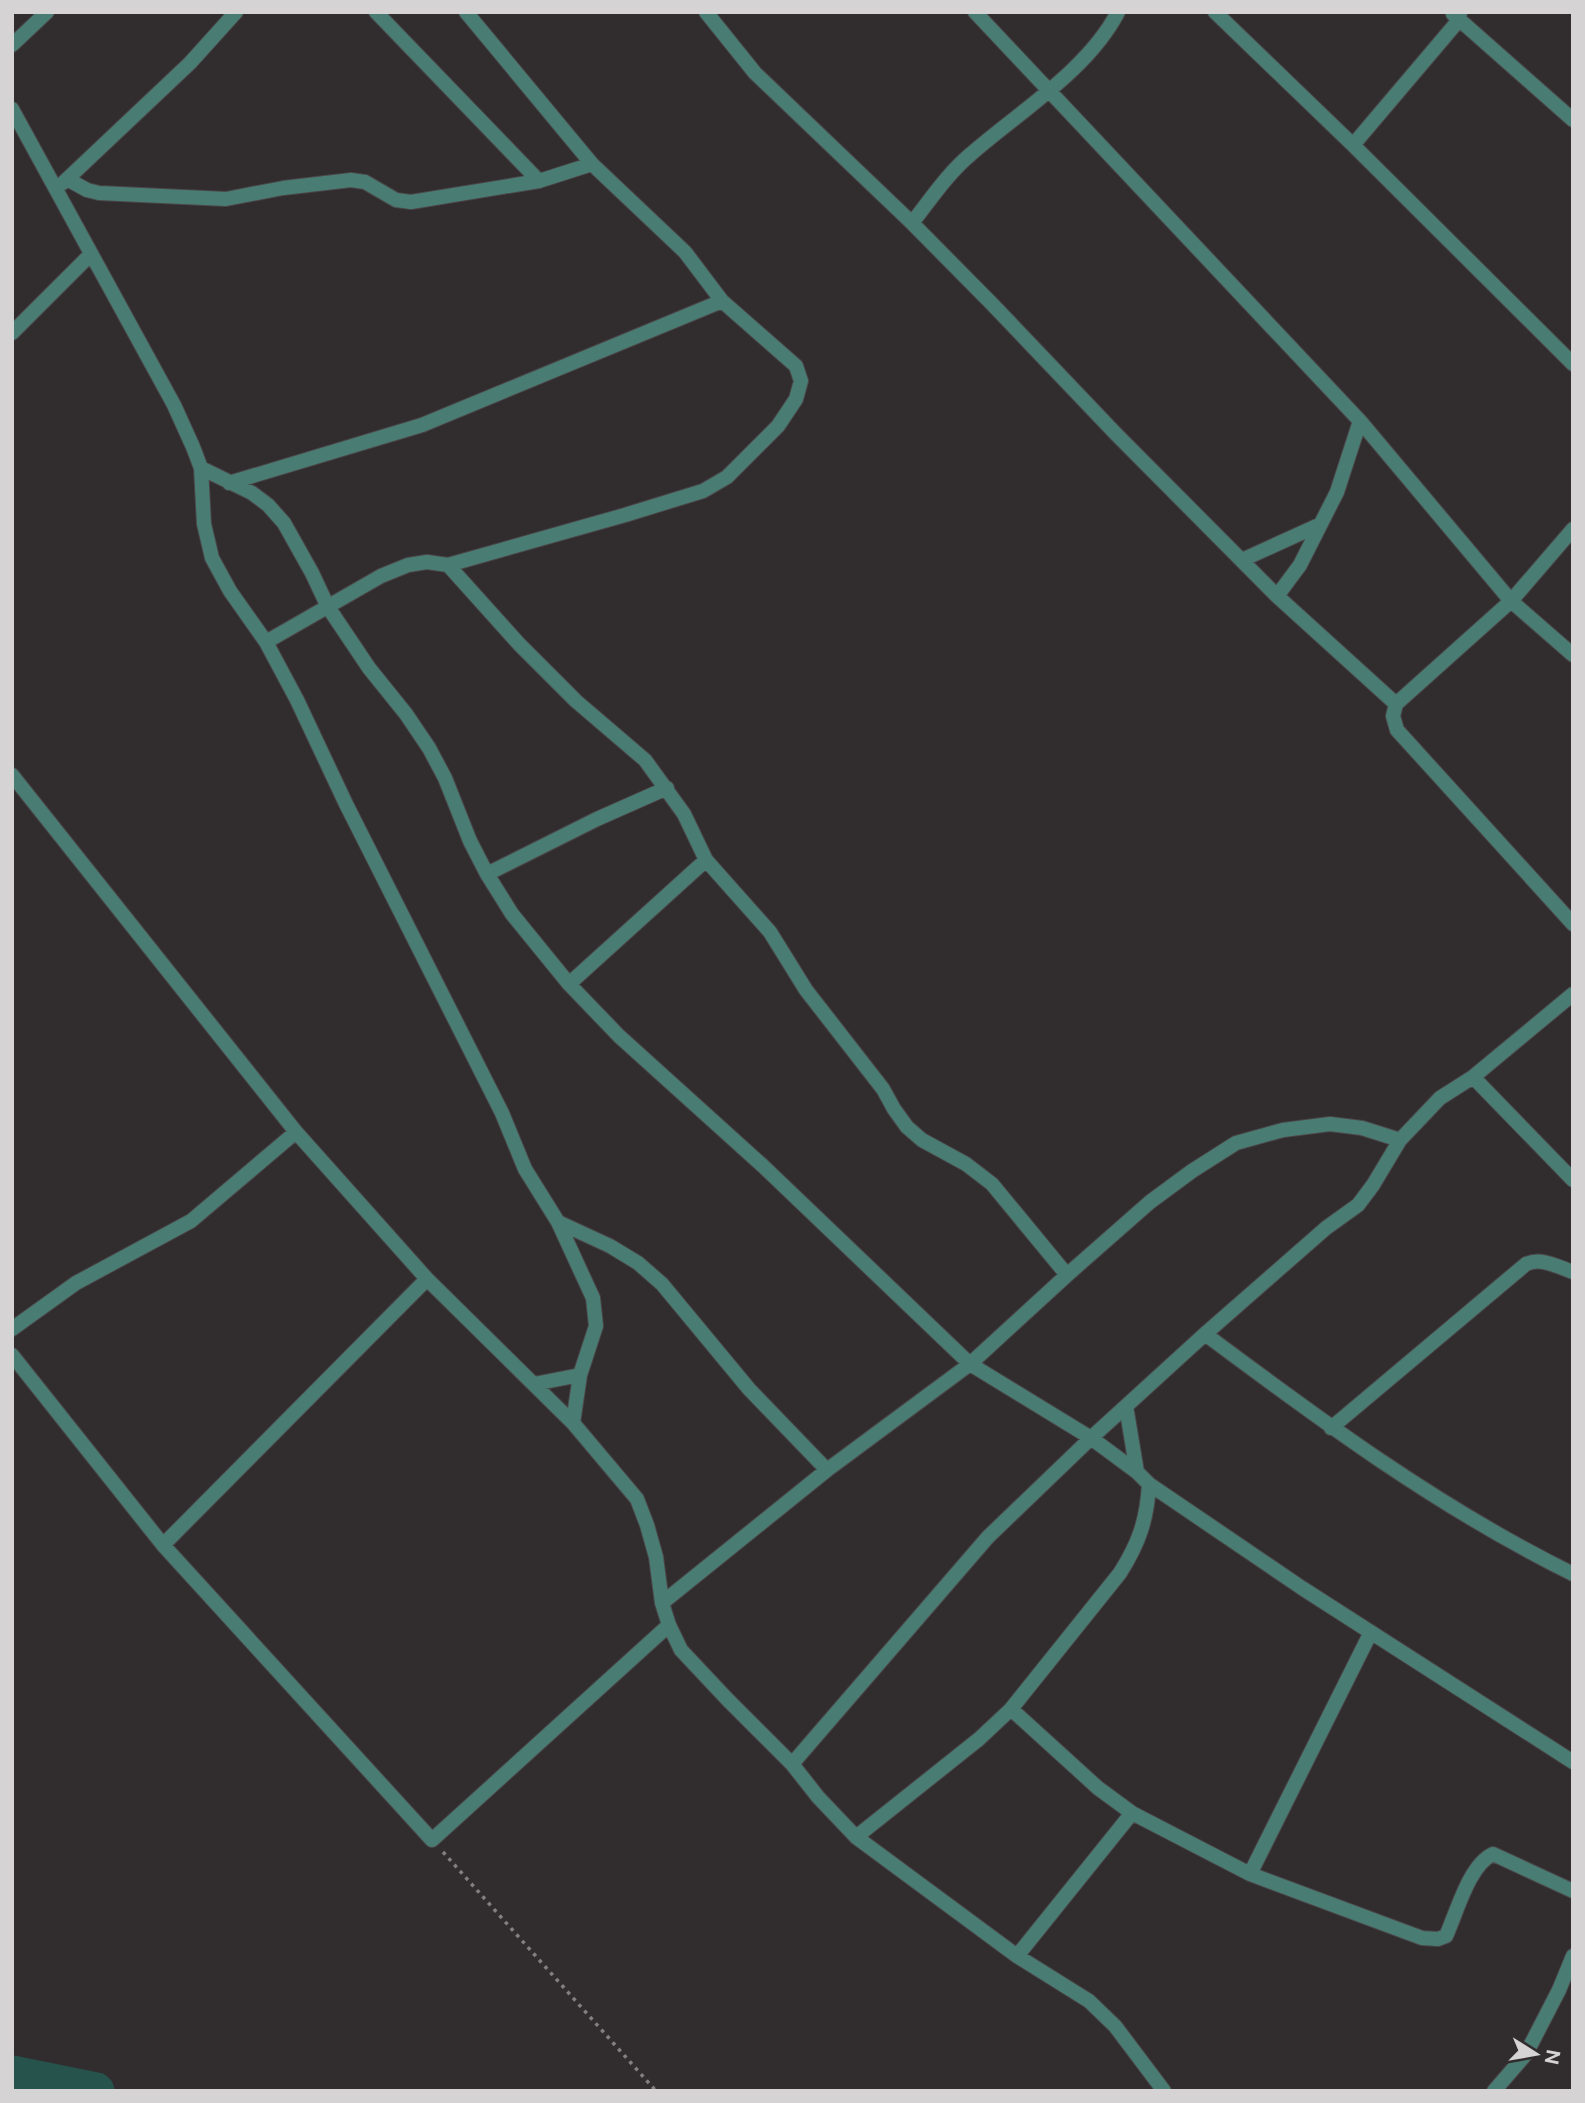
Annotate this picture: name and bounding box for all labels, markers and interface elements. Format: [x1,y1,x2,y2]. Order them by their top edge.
north arrow [1501,2019,1571,2089]
text: N [1540,2048,1565,2067]

